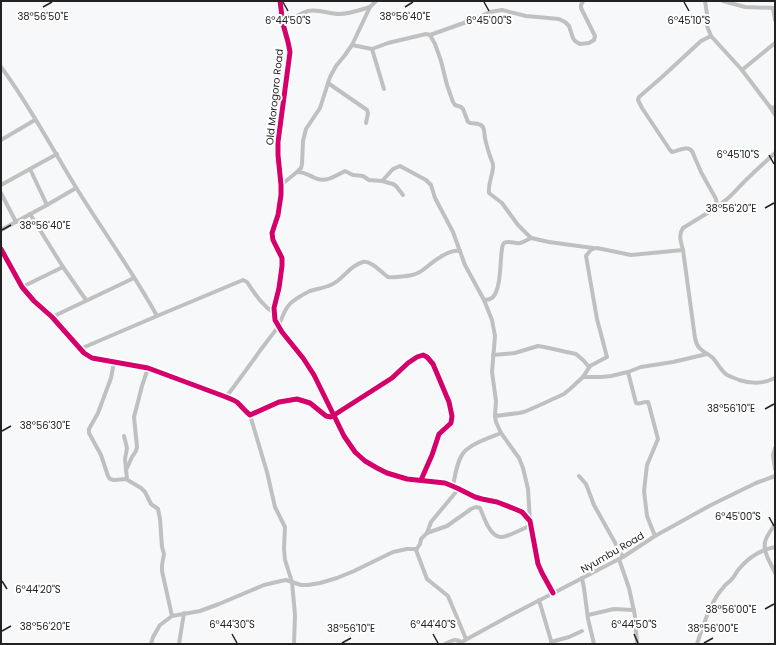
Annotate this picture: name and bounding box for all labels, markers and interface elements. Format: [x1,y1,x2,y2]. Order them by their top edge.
text: 38°56'50"E [17,9,69,24]
text: 38°56'40"E [379,9,431,24]
text: 6°44'50"S [265,13,311,28]
text: 6°45'00"S [466,13,512,28]
text: 6°45'10"S [668,13,711,28]
street label: Old Morogoro Road [262,48,287,146]
text: 6°45'10"S [717,147,760,162]
text: 38°56'20"E [706,201,756,216]
text: 38°56'40"E [19,218,71,233]
text: 38°56'10"E [707,401,755,416]
text: 38°56'30"E [20,418,70,433]
text: 6°45'00"S [715,509,761,524]
street label: Nyumbu Road [578,528,647,577]
text: 6°44'20"S [15,582,61,597]
text: 38°56'00"E [705,602,757,617]
text: 6°44'30"S [209,617,255,632]
text: 6°44'40"S [410,617,456,632]
text: 6°44'50"S [611,617,657,632]
text: 38°56'20"E [20,619,70,634]
text: 38°56'10"E [327,621,375,636]
text: 38°56'00"E [687,621,739,636]

